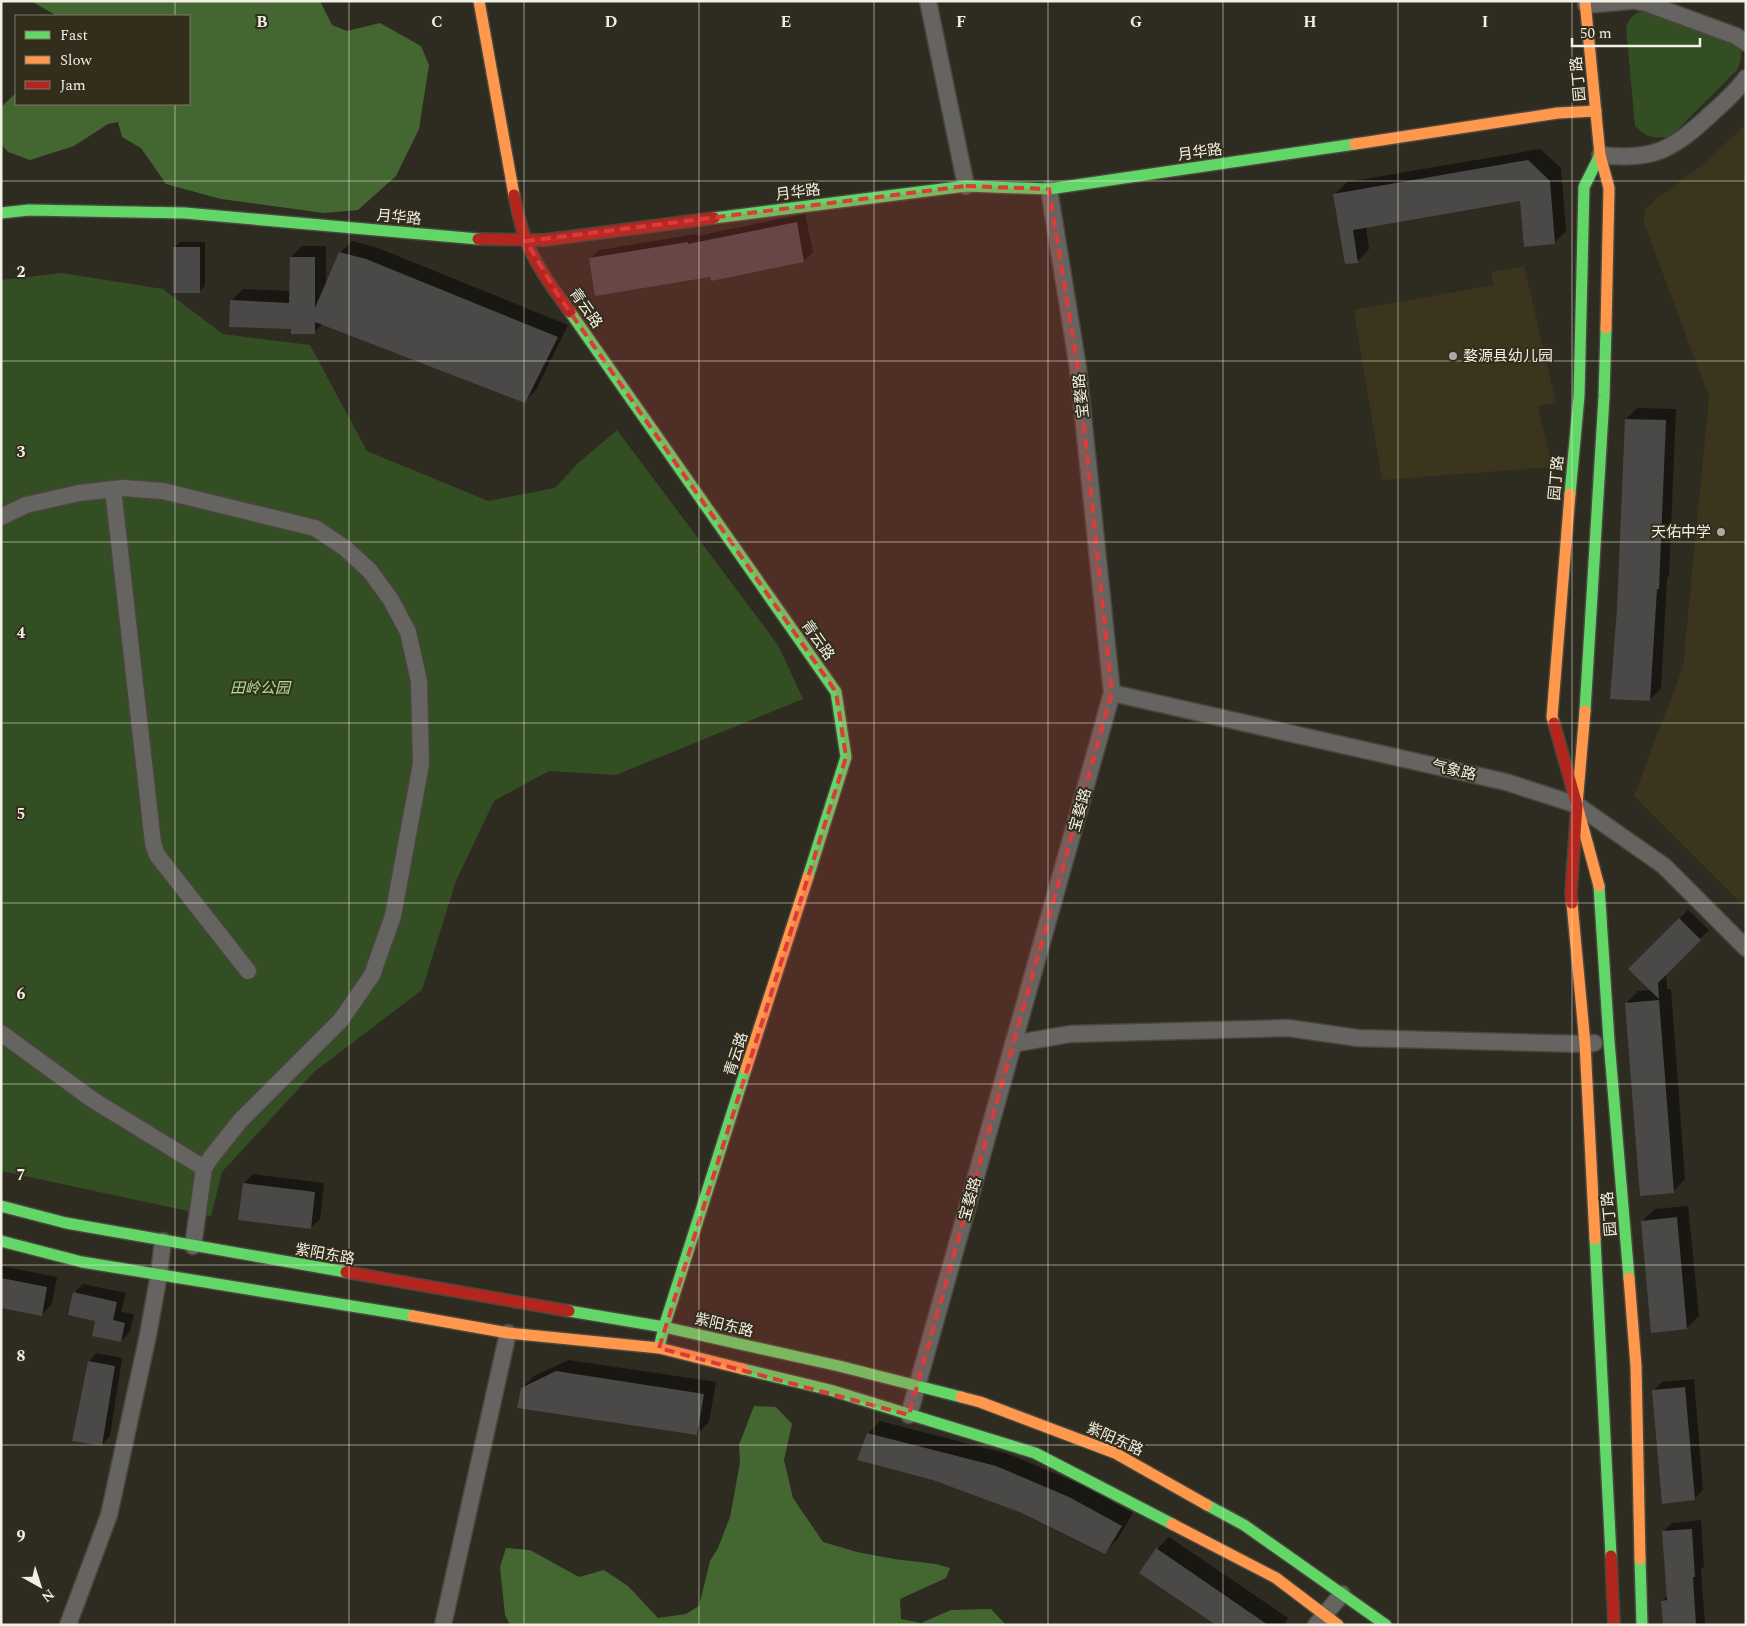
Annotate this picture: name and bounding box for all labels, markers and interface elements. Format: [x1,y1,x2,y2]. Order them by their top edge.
text: B [256,10,268,34]
text: C [431,10,443,34]
text: D [605,10,618,34]
text: E [781,10,791,34]
text: F [956,10,966,34]
text: G [1130,10,1142,34]
text: H [1303,10,1317,34]
text: I [1482,10,1488,34]
legend [15,15,190,105]
scale bar [1572,15,1700,47]
text: 50 m [1580,22,1612,45]
text: Fast [60,24,88,47]
text: Slow [60,49,92,72]
street label: 园丁路 [1565,56,1592,102]
text: Jam [60,74,86,97]
street label: 月华路 [1176,138,1224,167]
street label: 月华路 [774,178,822,207]
street label: 月华路 [376,204,422,231]
text: 2 [17,260,26,284]
street label: 青云路 [563,283,608,333]
place label: 婺源县幼儿园 [1463,345,1553,368]
marker: 婺源县幼儿园 [1447,350,1459,362]
street label: 宝婺路 [1068,372,1095,420]
text: 3 [17,440,26,464]
street label: 园丁路 [1543,455,1570,501]
place label: 天佑中学 [1651,521,1711,544]
marker: 天佑中学 [1715,526,1727,538]
street label: 青云路 [795,615,840,665]
text: 4 [17,621,26,645]
park label: 田岭公园 [230,677,292,700]
street label: 气象路 [1429,754,1478,787]
street label: 宝婺路 [1063,785,1098,835]
text: 5 [17,802,25,826]
text: 6 [17,982,26,1006]
street label: 青云路 [719,1029,754,1079]
text: 7 [17,1163,26,1187]
street label: 宝婺路 [953,1174,988,1224]
street label: 园丁路 [1596,1191,1623,1237]
street label: 紫阳东路 [293,1238,356,1271]
street label: 紫阳东路 [692,1308,756,1343]
text: 8 [17,1344,26,1368]
street label: 紫阳东路 [1083,1417,1147,1462]
text: 9 [17,1524,26,1548]
north arrow [15,1561,65,1611]
text: N [37,1584,59,1607]

